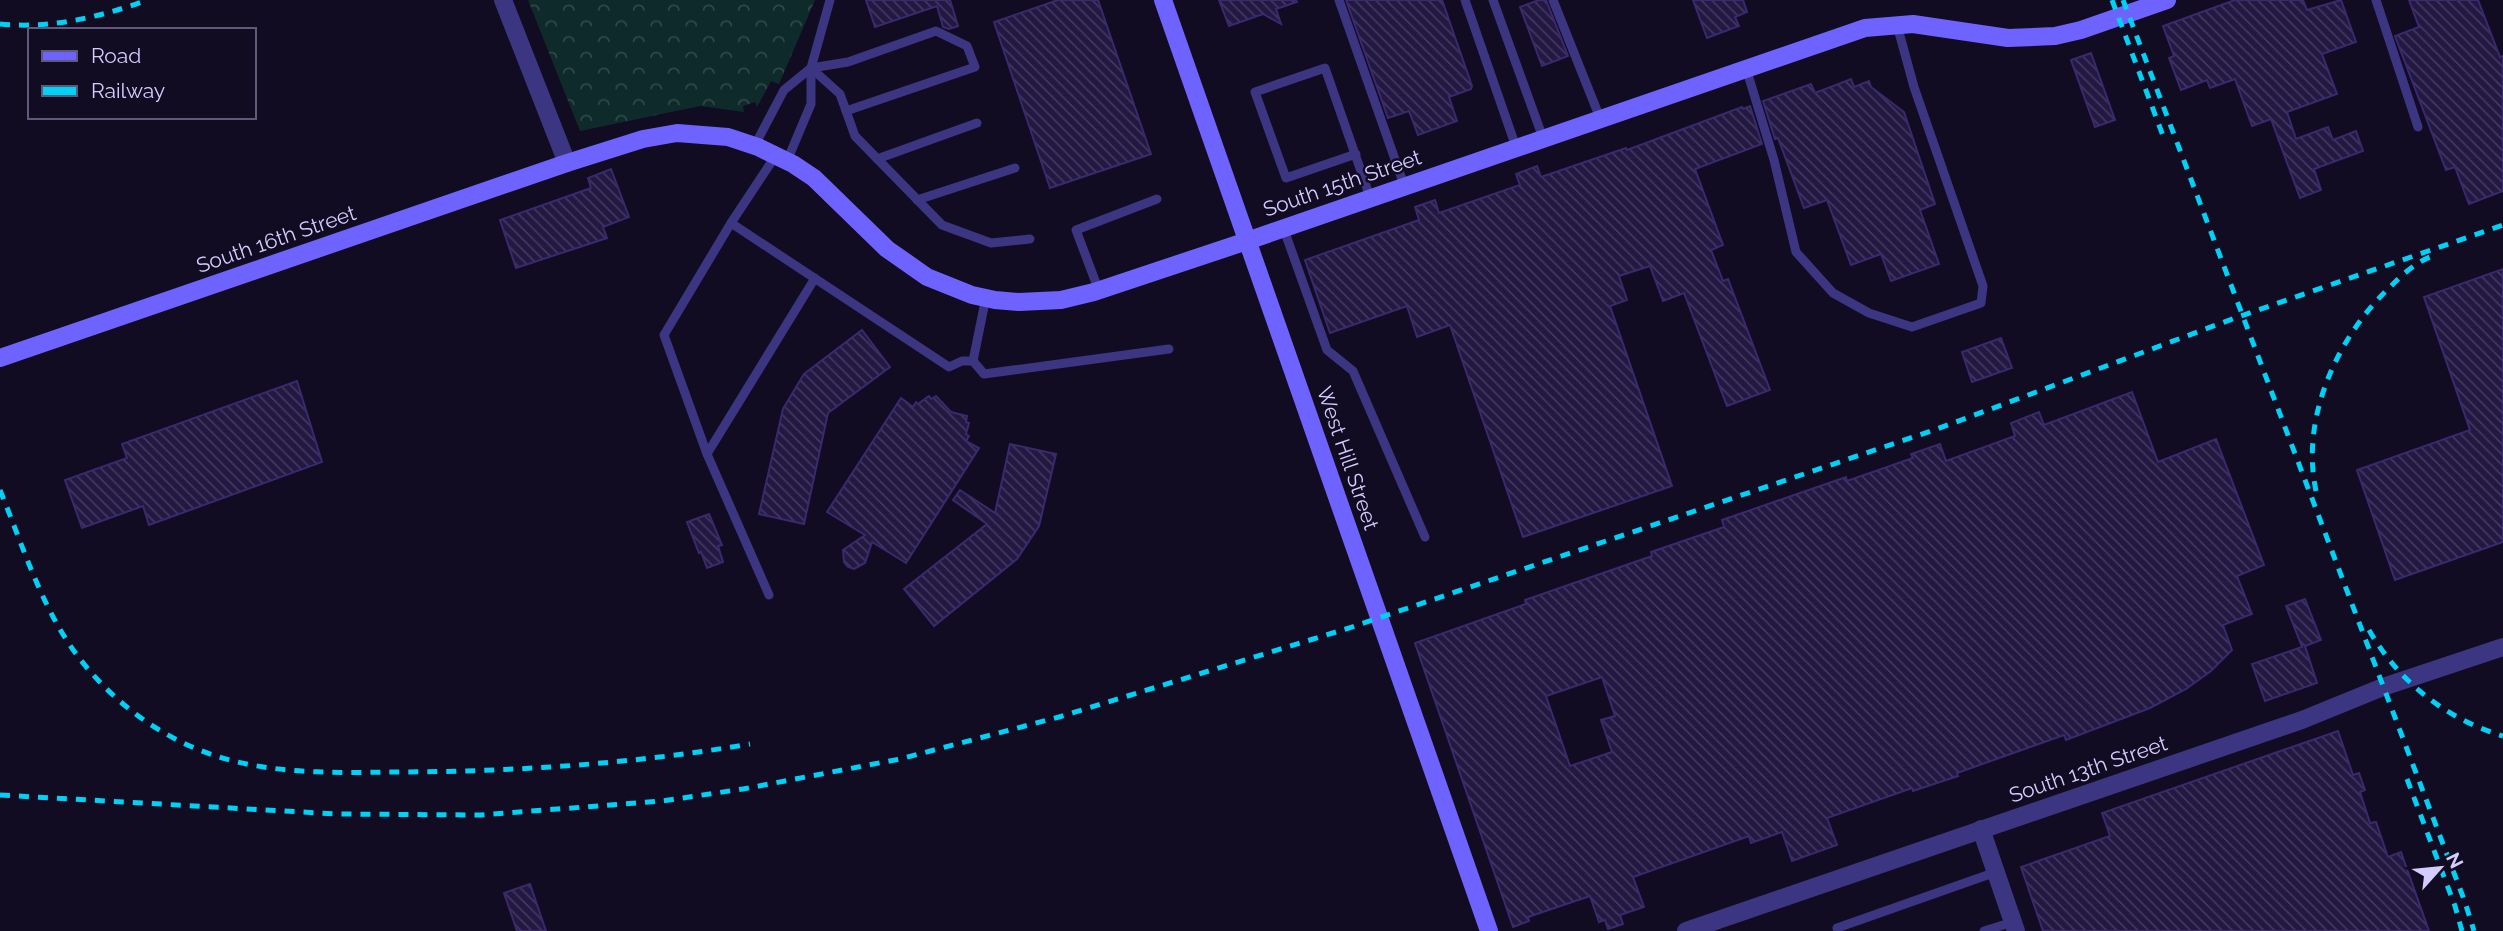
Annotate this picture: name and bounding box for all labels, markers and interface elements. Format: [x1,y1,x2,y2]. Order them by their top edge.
legend [28,28,256,119]
text: Road [91,43,141,68]
text: Railway [91,78,165,103]
street label: South 15th Street [1260,144,1424,222]
street label: South 16th Street [193,200,359,278]
street label: West Hill Street [1312,383,1384,533]
street label: South 13th Street [2006,730,2170,808]
north arrow [2405,833,2475,903]
text: N [2442,849,2468,872]

